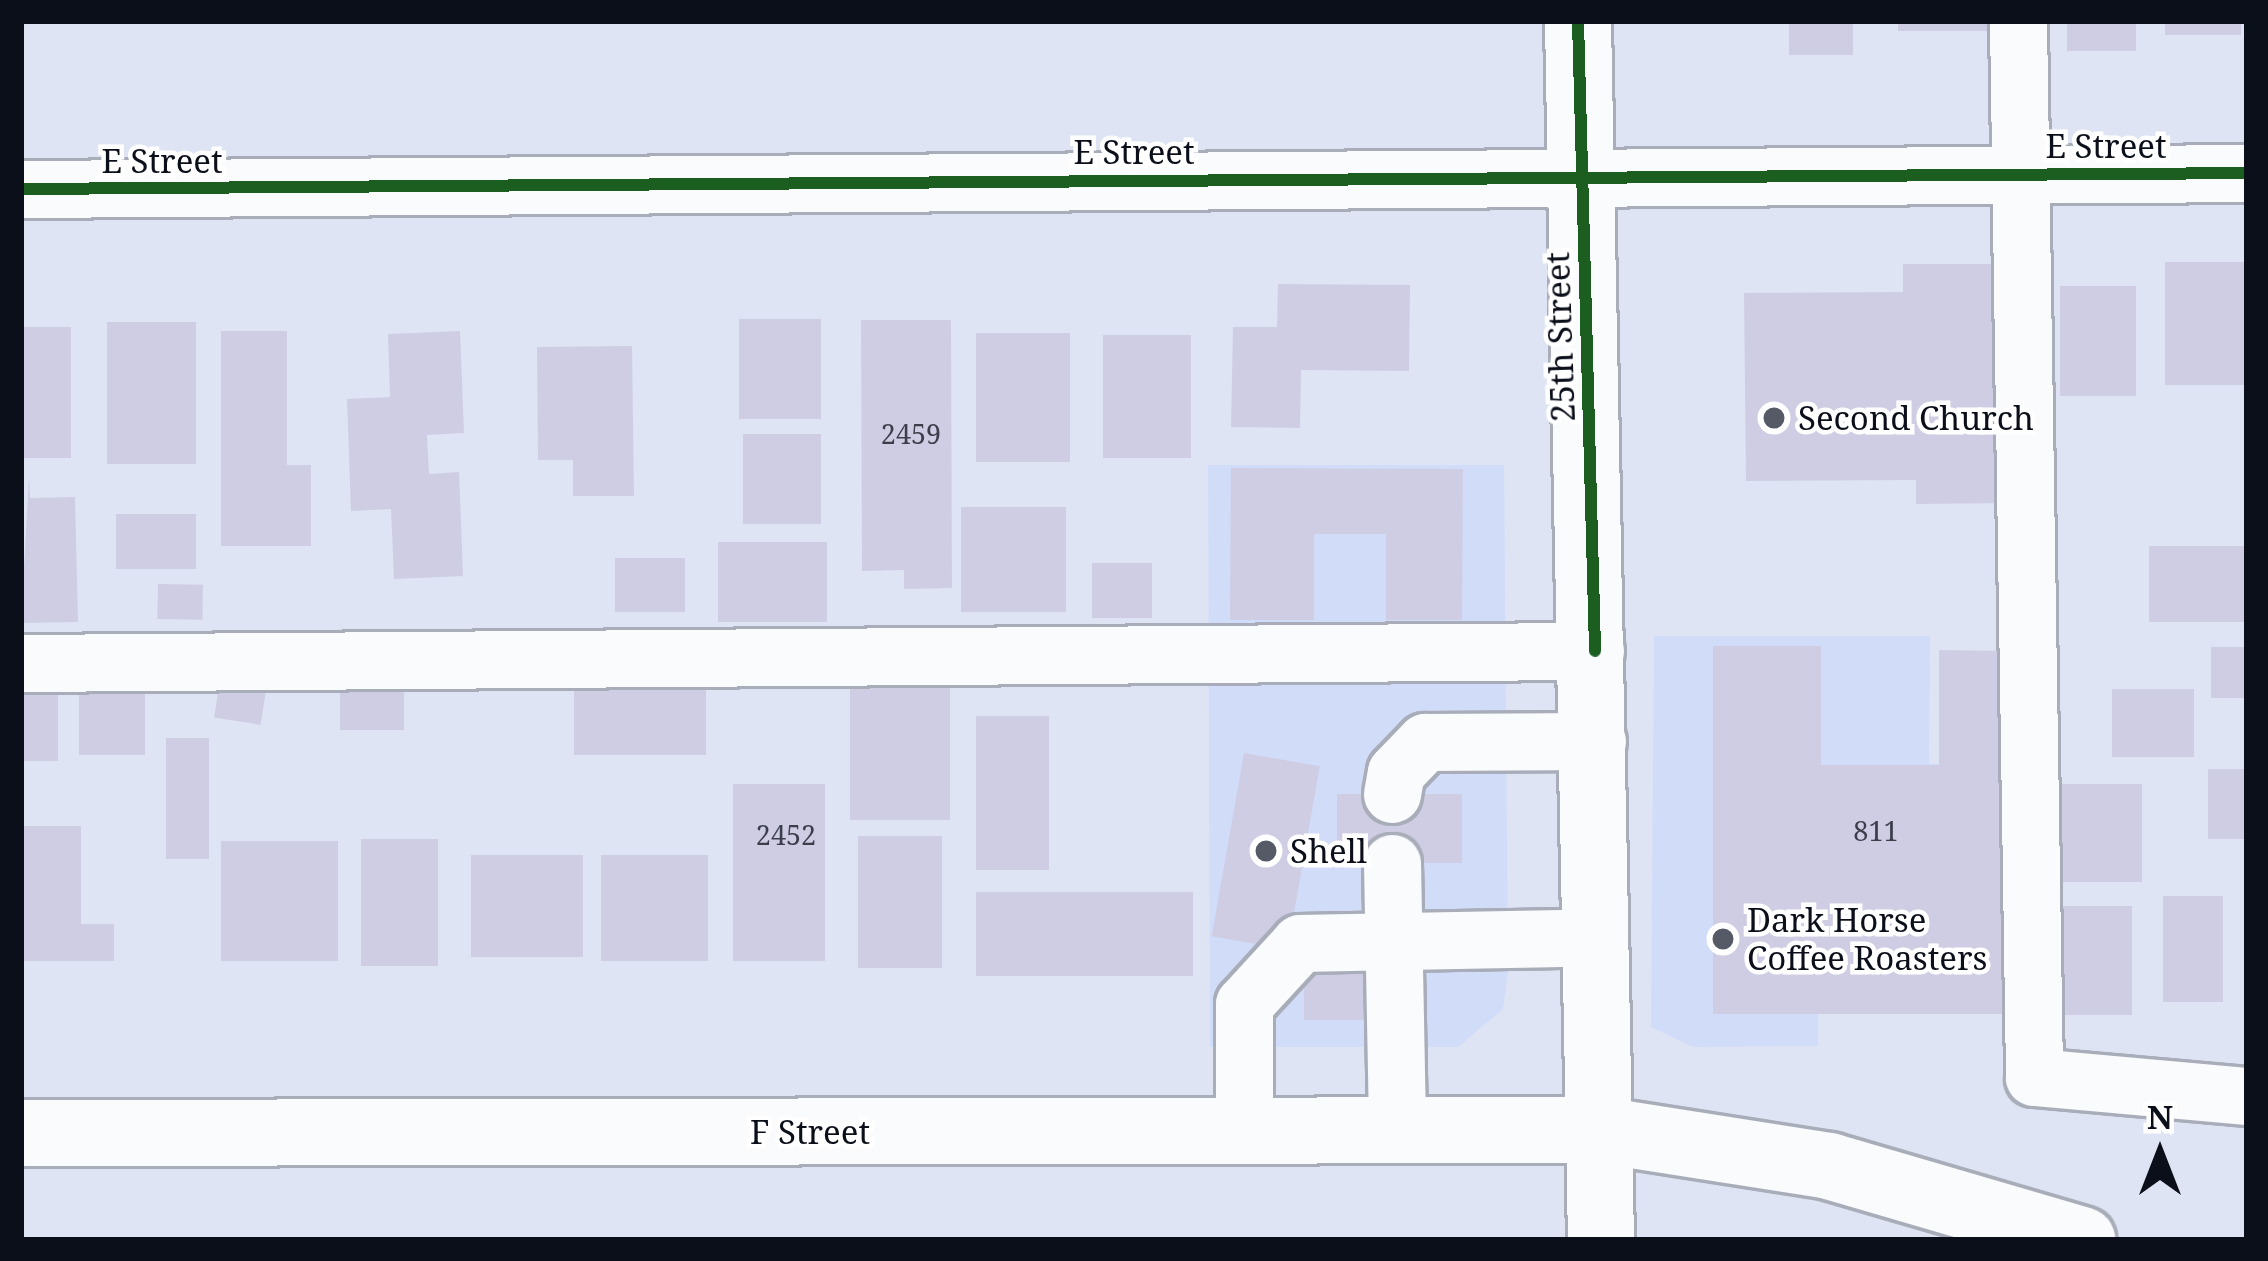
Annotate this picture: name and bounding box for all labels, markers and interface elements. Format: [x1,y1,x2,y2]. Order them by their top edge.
street label: E Street [2045,126,2167,166]
street label: E Street [1073,132,1195,172]
street label: E Street [101,141,223,181]
street label: 25th Street [1537,251,1583,423]
place label: Second Church [1798,398,2034,438]
marker: Second Church [1761,405,1787,431]
house number: 2459 [881,418,941,450]
house number: 811 [1853,815,1899,847]
house number: 2452 [756,819,816,851]
place label: Shell [1290,831,1367,871]
marker: Shell [1253,838,1279,864]
place label: Dark Horse Coffee Roasters [1747,900,1987,978]
marker: Dark Horse Coffee Roasters [1710,926,1736,952]
north arrow [2100,1093,2220,1213]
text: N [2147,1094,2173,1139]
street label: F Street [750,1112,870,1152]

